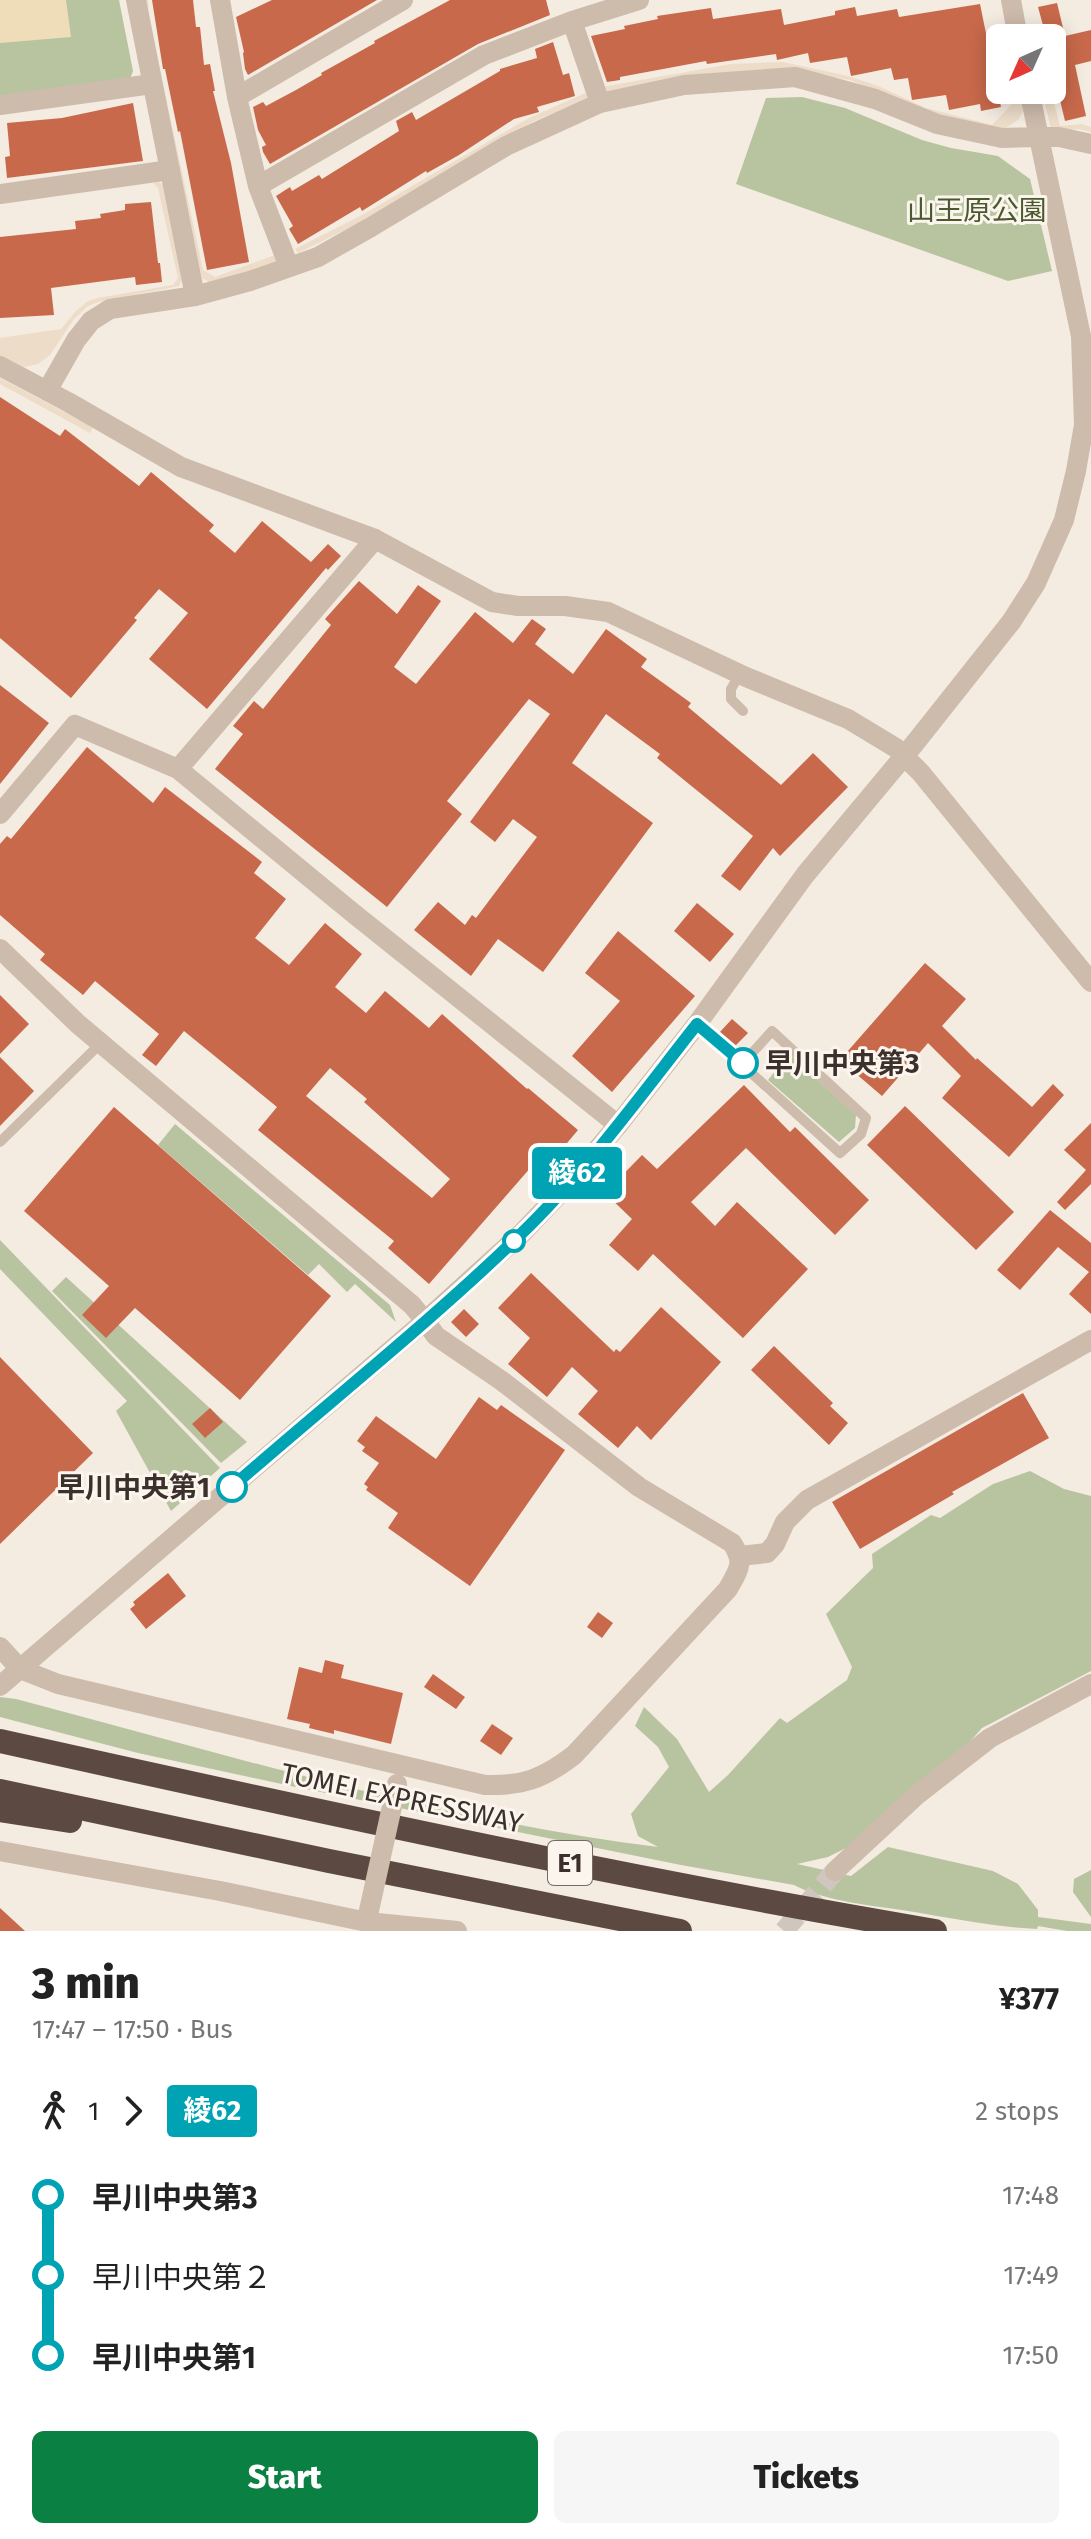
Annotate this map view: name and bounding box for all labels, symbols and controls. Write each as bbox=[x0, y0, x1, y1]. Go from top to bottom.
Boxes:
north arrow bbox=[986, 24, 1066, 104]
map controls bbox=[986, 24, 1066, 104]
park label: 山王原公園 bbox=[907, 194, 1047, 227]
place label: 早川中央第3 bbox=[765, 1047, 920, 1080]
marker: 早川中央第3 bbox=[728, 1048, 758, 1078]
line badge: 綾62 bbox=[531, 1147, 623, 1199]
text: 綾62 bbox=[548, 1156, 606, 1189]
unlabelled marker bbox=[503, 1230, 525, 1252]
place label: 早川中央第1 bbox=[57, 1471, 210, 1504]
marker: 早川中央第1 bbox=[217, 1472, 247, 1502]
street label: TOMEI EXPRESSWAY bbox=[278, 1756, 526, 1840]
road number: E1 bbox=[548, 1841, 592, 1885]
text: 3 min bbox=[32, 1957, 140, 2010]
text: ¥377 bbox=[999, 1981, 1059, 2017]
text: 17:47 – 17:50 · Bus bbox=[32, 2014, 233, 2045]
icon: walk bbox=[32, 2089, 76, 2133]
icon: forward bbox=[111, 2089, 155, 2133]
text: 綾62 bbox=[183, 2094, 241, 2127]
text: 1 bbox=[88, 2096, 99, 2127]
text: 2 stops bbox=[975, 2096, 1059, 2127]
text: 早川中央第3 bbox=[92, 2180, 258, 2216]
text: 17:48 bbox=[1002, 2180, 1059, 2211]
text: 早川中央第２ bbox=[92, 2260, 272, 2296]
text: 17:49 bbox=[1003, 2260, 1059, 2291]
text: 早川中央第1 bbox=[92, 2340, 256, 2376]
text: 17:50 bbox=[1002, 2340, 1059, 2371]
button: Start bbox=[32, 2431, 538, 2523]
button: Tickets bbox=[554, 2431, 1059, 2523]

